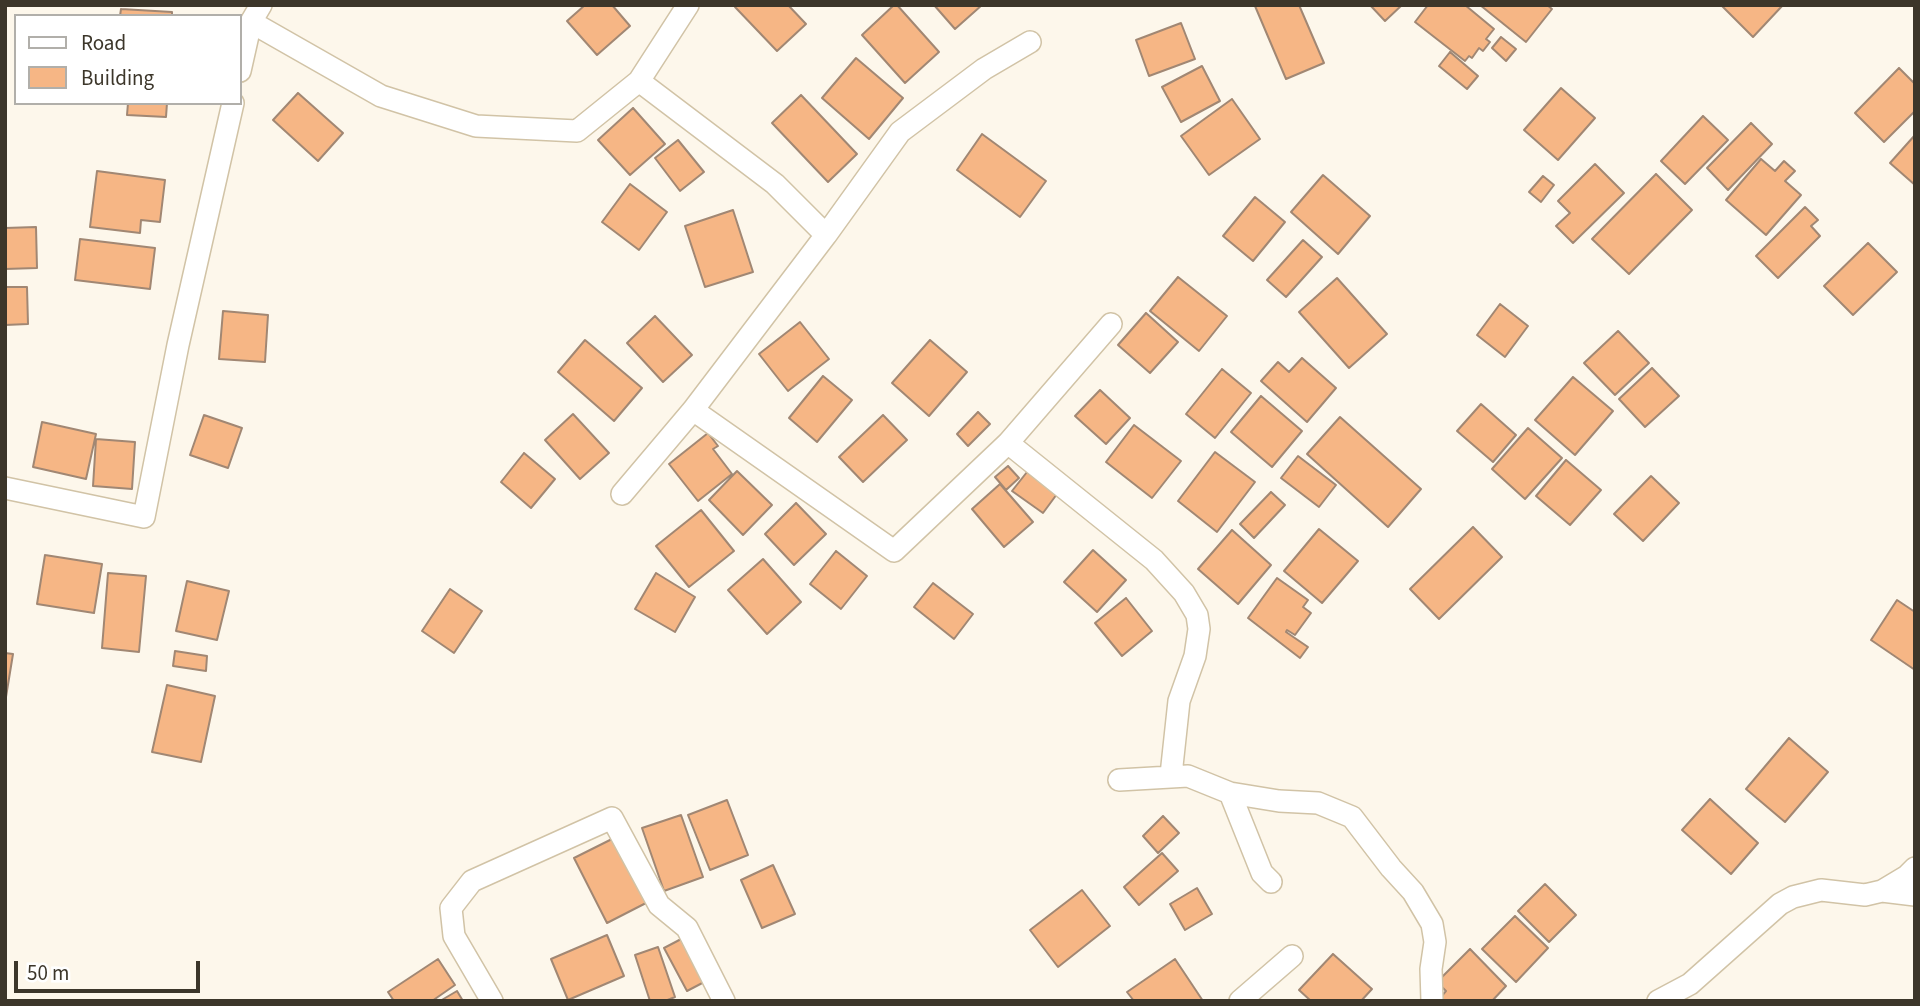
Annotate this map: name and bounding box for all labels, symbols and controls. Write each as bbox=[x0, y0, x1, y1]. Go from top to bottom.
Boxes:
legend bbox=[14, 14, 242, 105]
text: Road bbox=[81, 28, 126, 58]
text: Building bbox=[81, 63, 154, 93]
scale bar bbox=[18, 946, 203, 990]
text: 50 m bbox=[27, 958, 69, 988]

